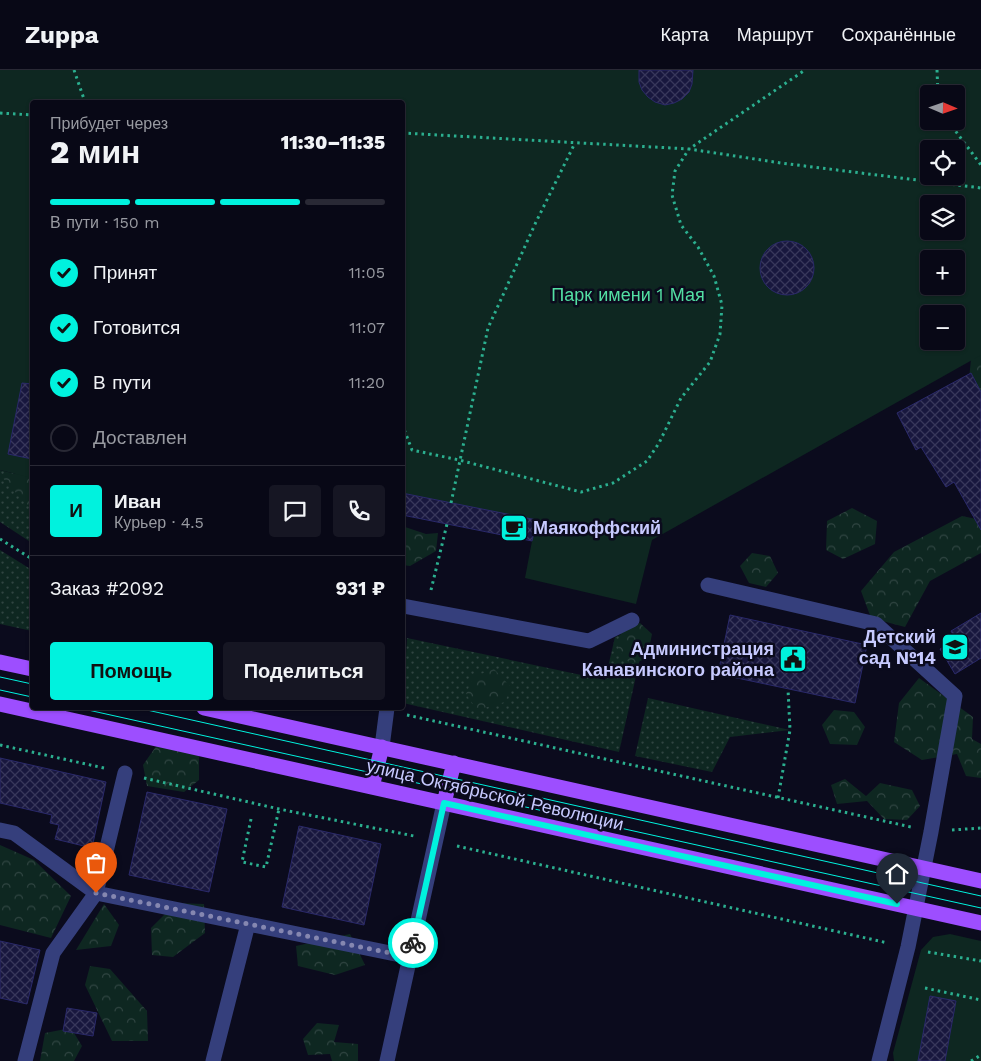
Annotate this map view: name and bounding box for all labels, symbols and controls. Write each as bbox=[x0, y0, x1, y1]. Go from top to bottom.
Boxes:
text: Zuppa bbox=[25, 21, 99, 49]
text: Карта bbox=[661, 24, 709, 45]
text: Маршрут bbox=[737, 24, 813, 45]
text: Сохранённые bbox=[841, 24, 956, 45]
north arrow bbox=[920, 85, 965, 130]
map controls bbox=[920, 85, 965, 350]
text: Прибудет через bbox=[50, 114, 168, 133]
text: 11:30–11:35 bbox=[281, 131, 385, 154]
text: 2 мин bbox=[50, 133, 140, 171]
button: locate bbox=[920, 140, 965, 185]
button: layers bbox=[920, 195, 965, 240]
text: В пути · 150 m bbox=[50, 213, 159, 232]
button: + bbox=[920, 250, 965, 295]
icon: check bbox=[50, 259, 78, 287]
text: Принят bbox=[93, 261, 157, 284]
text: 11:05 bbox=[349, 263, 385, 282]
park label: Парк имени 1 Мая bbox=[551, 284, 705, 305]
button: − bbox=[920, 305, 965, 350]
icon: check bbox=[50, 314, 78, 342]
text: Готовится bbox=[93, 316, 180, 339]
text: 11:07 bbox=[349, 318, 385, 337]
icon: check bbox=[50, 369, 78, 397]
text: В пути bbox=[93, 371, 151, 394]
text: 11:20 bbox=[349, 373, 385, 392]
text: Доставлен bbox=[93, 426, 187, 449]
button: chat bbox=[269, 485, 321, 537]
button: phone bbox=[333, 485, 385, 537]
text: Иван bbox=[114, 490, 161, 513]
text: И bbox=[69, 499, 83, 522]
text: Курьер · 4.5 bbox=[114, 513, 204, 532]
cafe icon: Маякоффский bbox=[499, 513, 529, 543]
place label: Маякоффский bbox=[533, 517, 661, 538]
text: Заказ #2092 bbox=[50, 577, 164, 600]
text: 931 ₽ bbox=[335, 577, 385, 600]
place label: Детский сад №14 bbox=[859, 626, 936, 668]
school or university icon: Детский сад №14 bbox=[940, 632, 970, 662]
place label: Администрация Канавинского района bbox=[582, 638, 775, 680]
button: Помощь bbox=[50, 642, 213, 700]
button: Поделиться bbox=[223, 642, 385, 700]
public building icon: Администрация Канавинского района bbox=[778, 644, 808, 674]
street label: улица Октябрьской Революции bbox=[364, 755, 626, 834]
pin bbox=[75, 842, 117, 893]
icon: bag bbox=[82, 849, 110, 877]
pin bbox=[876, 853, 918, 904]
icon: home bbox=[883, 860, 911, 888]
courier bbox=[388, 918, 438, 968]
icon: bike bbox=[399, 929, 427, 957]

